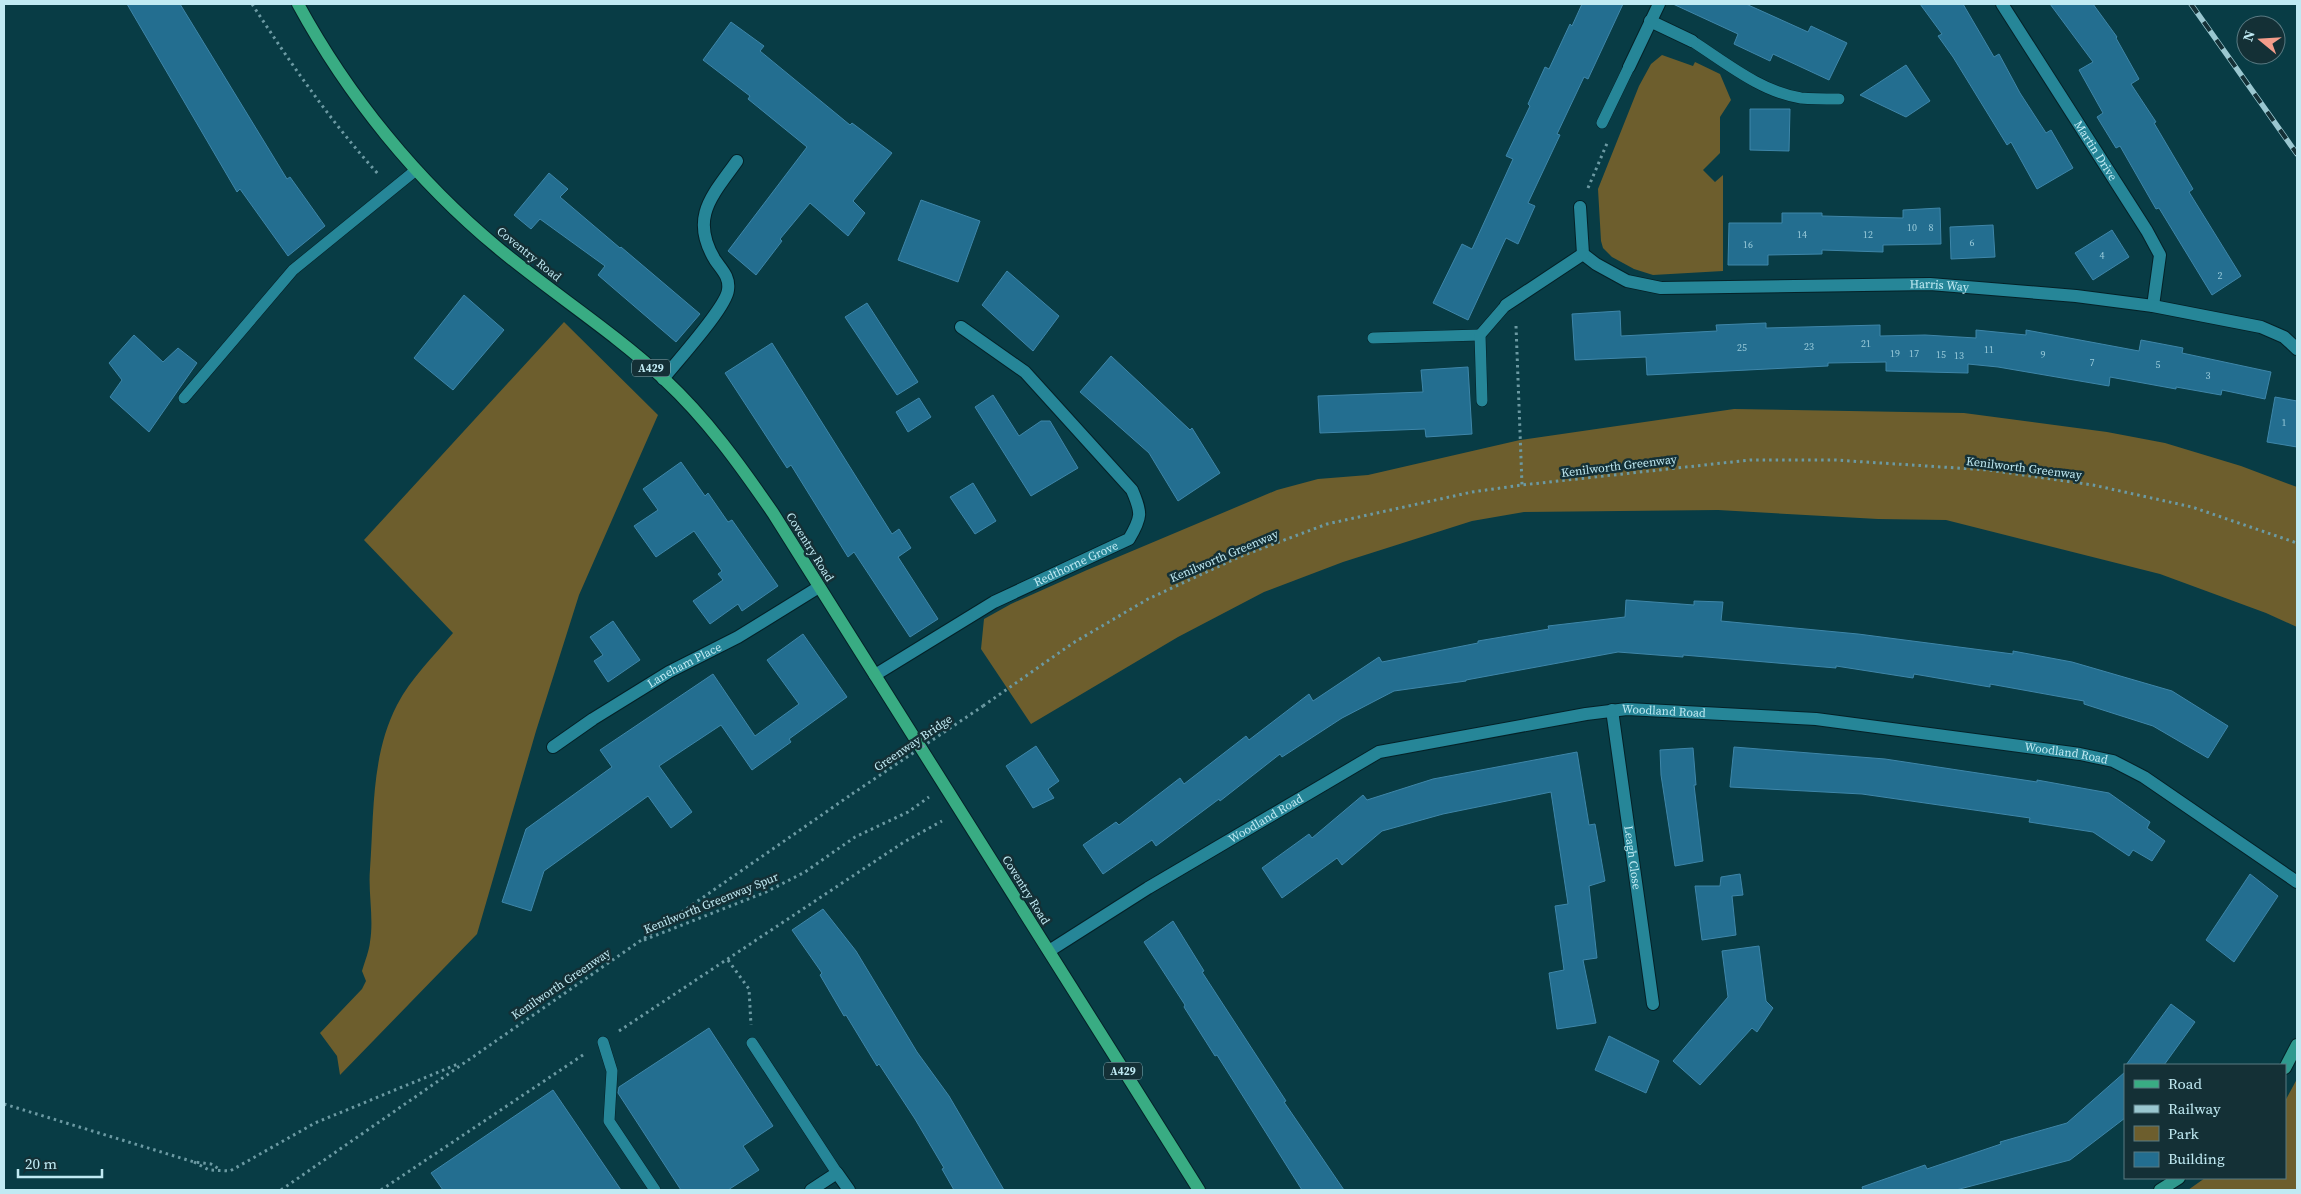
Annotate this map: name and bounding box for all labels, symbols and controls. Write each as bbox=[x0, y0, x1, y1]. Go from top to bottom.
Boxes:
north arrow bbox=[2236, 15, 2286, 65]
text: N bbox=[2238, 28, 2260, 44]
street label: Martin Drive bbox=[2070, 117, 2121, 184]
house number: 10 bbox=[1907, 221, 1917, 234]
house number: 8 bbox=[1929, 221, 1934, 234]
street label: Coventry Road bbox=[493, 223, 565, 285]
house number: 14 bbox=[1797, 228, 1807, 241]
house number: 12 bbox=[1863, 228, 1873, 241]
house number: 6 bbox=[1970, 236, 1975, 249]
house number: 16 bbox=[1743, 238, 1753, 251]
house number: 4 bbox=[2100, 249, 2105, 262]
house number: 2 bbox=[2218, 269, 2223, 282]
street label: Harris Way bbox=[1910, 276, 1971, 295]
house number: 21 bbox=[1861, 337, 1871, 350]
house number: 23 bbox=[1804, 340, 1814, 353]
house number: 25 bbox=[1737, 341, 1747, 354]
house number: 11 bbox=[1984, 343, 1994, 356]
house number: 19 bbox=[1890, 347, 1900, 360]
house number: 17 bbox=[1909, 347, 1919, 360]
house number: 15 bbox=[1936, 348, 1946, 361]
house number: 9 bbox=[2041, 348, 2046, 361]
house number: 13 bbox=[1954, 349, 1964, 362]
house number: 7 bbox=[2090, 356, 2095, 369]
house number: 5 bbox=[2156, 358, 2161, 371]
road number: A429 bbox=[632, 359, 670, 376]
house number: 3 bbox=[2206, 369, 2211, 382]
house number: 1 bbox=[2282, 416, 2287, 429]
street label: Kenilworth Greenway bbox=[1560, 451, 1679, 481]
street label: Kenilworth Greenway bbox=[1965, 453, 2084, 483]
street label: Coventry Road bbox=[782, 509, 838, 585]
street label: Kenilworth Greenway bbox=[1167, 526, 1281, 586]
street label: Redthorne Grove bbox=[1031, 537, 1121, 590]
street label: Laneham Place bbox=[644, 639, 724, 692]
street label: Woodland Road bbox=[1621, 701, 1707, 721]
street label: Greenway Bridge bbox=[871, 711, 955, 775]
street label: Woodland Road bbox=[2024, 739, 2110, 768]
street label: Woodland Road bbox=[1225, 790, 1306, 847]
street label: Leagh Close bbox=[1620, 825, 1645, 891]
street label: Coventry Road bbox=[998, 852, 1054, 928]
street label: Kenilworth Greenway Spur bbox=[641, 869, 781, 937]
street label: Kenilworth Greenway bbox=[508, 944, 614, 1023]
road number: A429 bbox=[1104, 1062, 1142, 1080]
legend bbox=[2124, 1064, 2286, 1179]
text: Road bbox=[2168, 1073, 2202, 1094]
text: Railway bbox=[2168, 1098, 2221, 1119]
text: Park bbox=[2168, 1123, 2200, 1144]
scale bar bbox=[18, 1146, 101, 1178]
text: Building bbox=[2168, 1148, 2225, 1169]
text: 20 m bbox=[25, 1153, 57, 1174]

